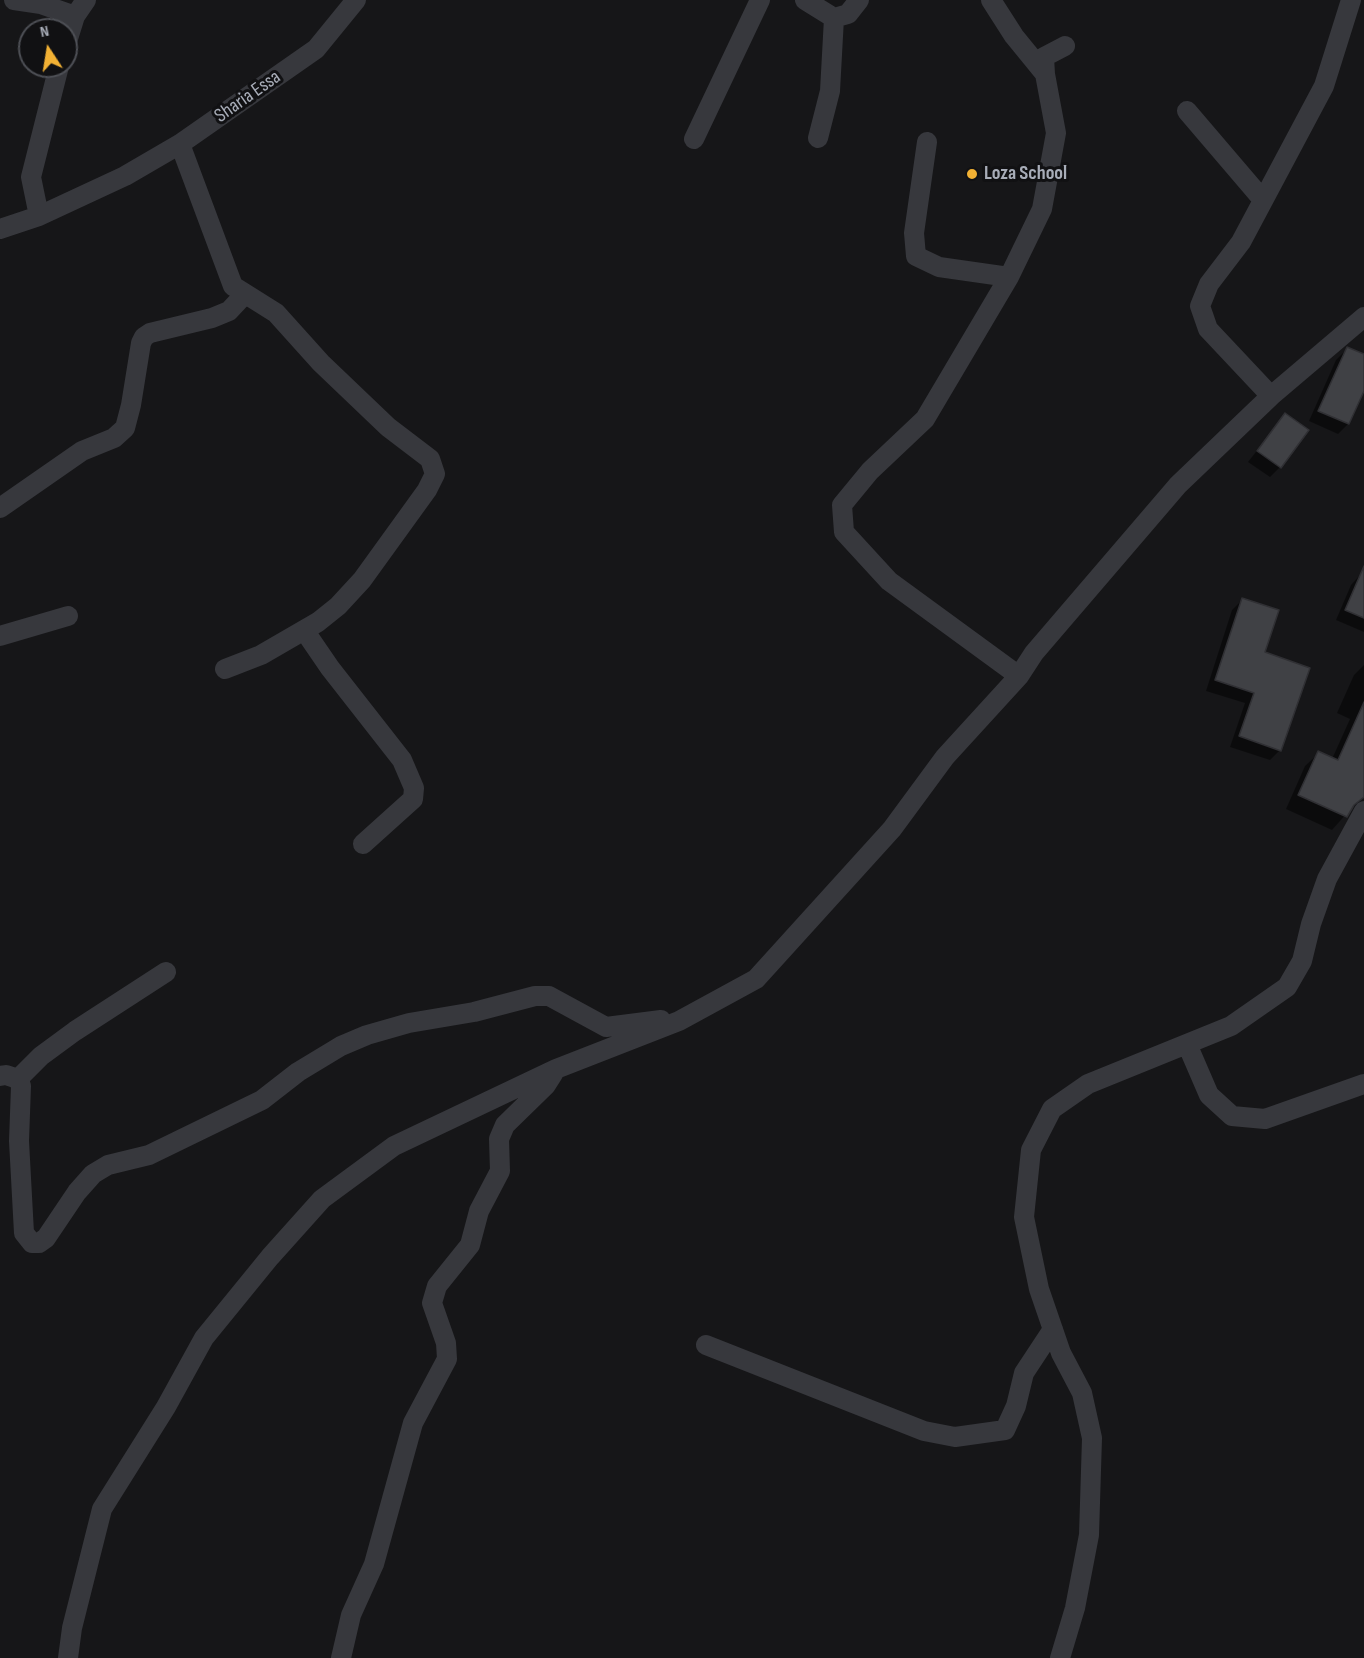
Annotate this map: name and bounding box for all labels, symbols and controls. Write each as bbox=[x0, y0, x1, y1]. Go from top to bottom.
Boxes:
north arrow bbox=[18, 18, 78, 78]
text: N bbox=[38, 22, 51, 42]
street label: Sharia Essa bbox=[210, 66, 286, 128]
place label: Loza School bbox=[984, 162, 1067, 186]
marker: Loza School bbox=[965, 167, 979, 181]

